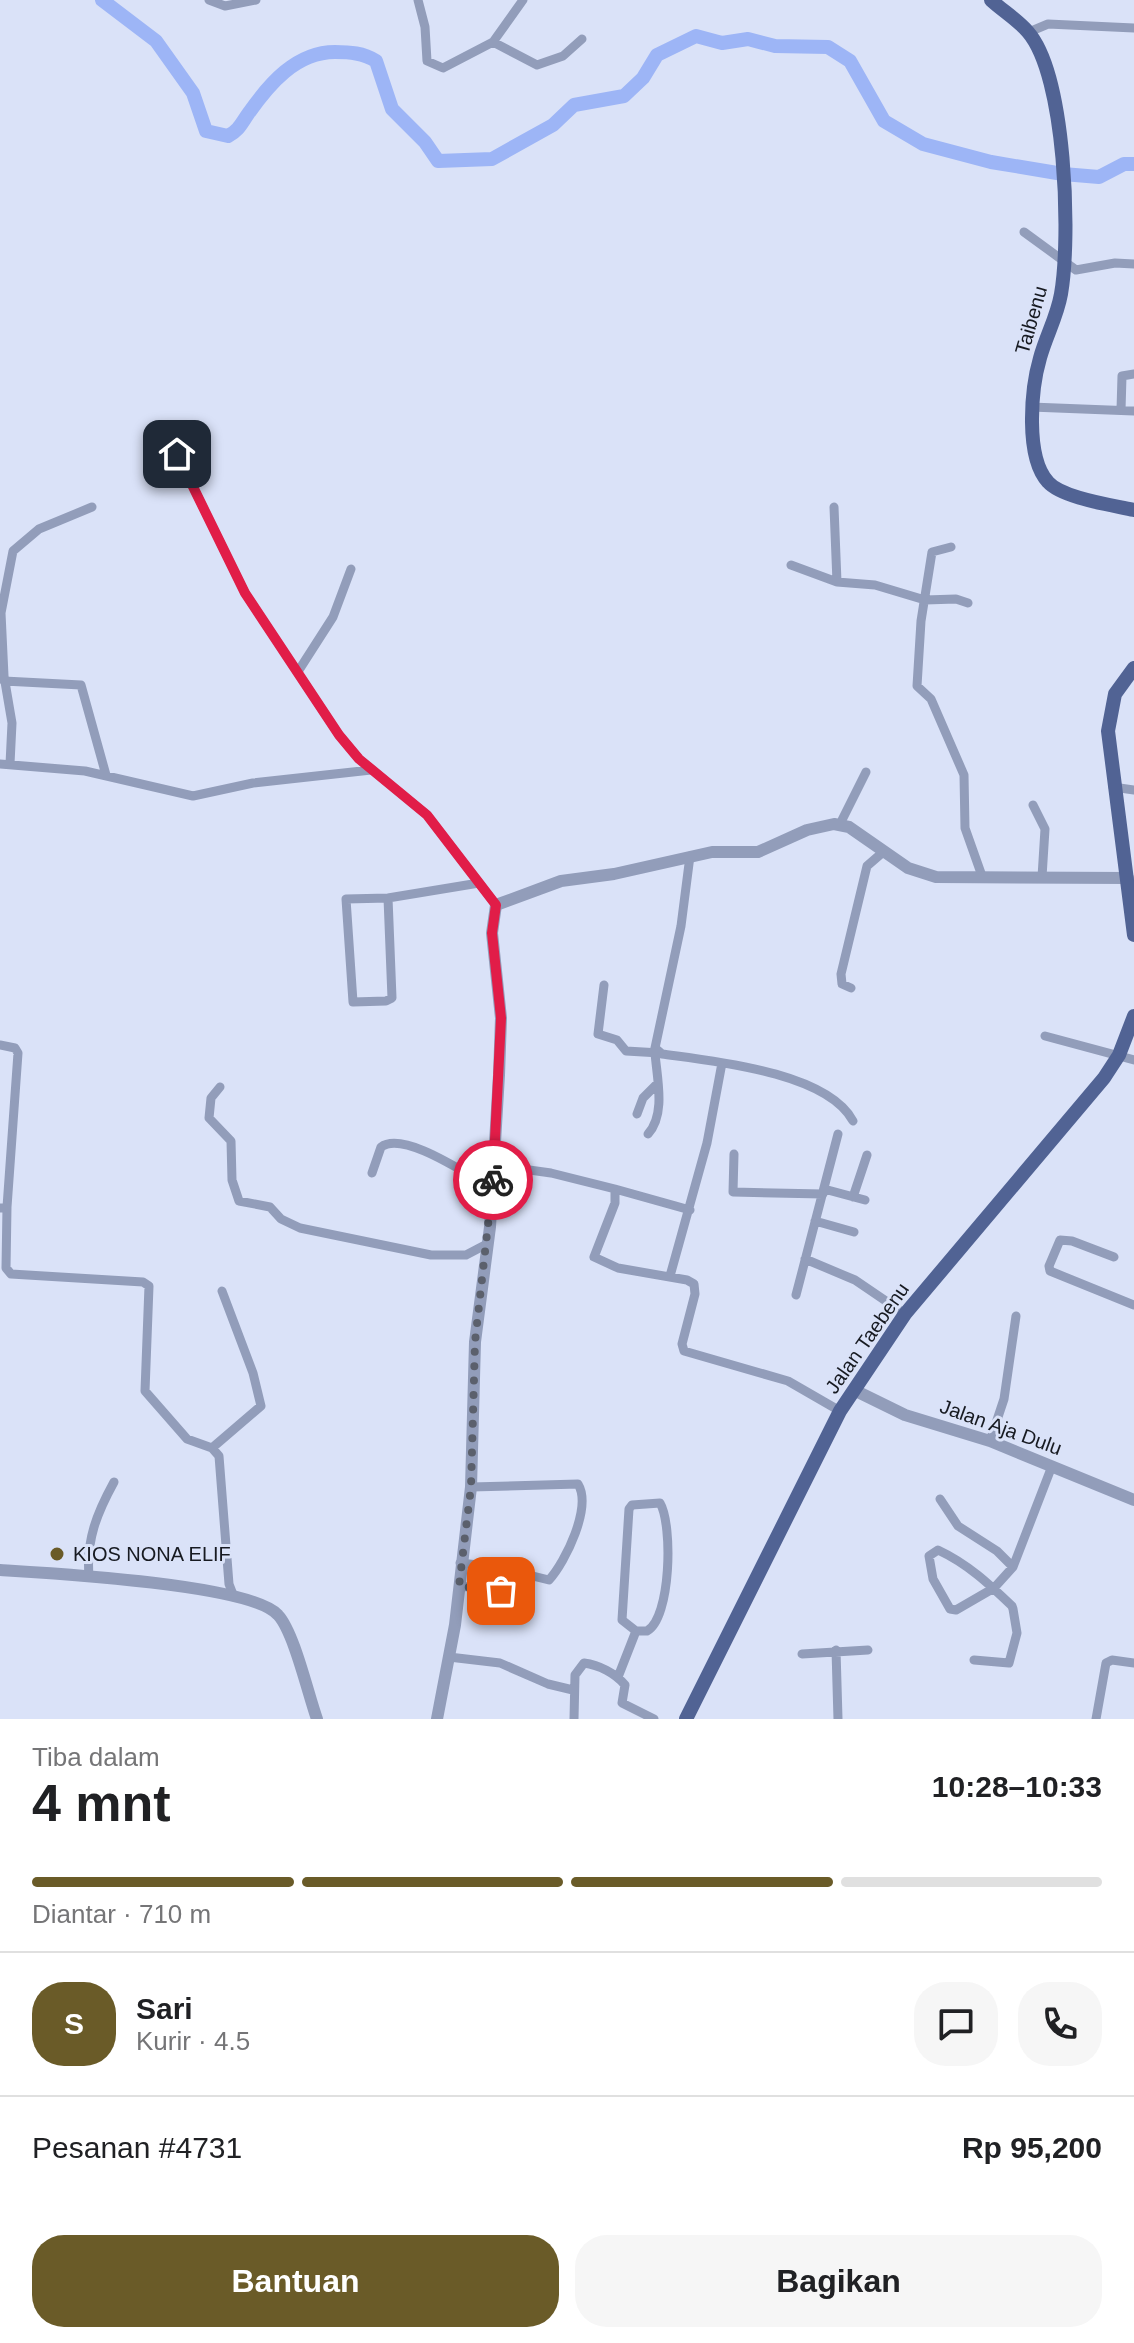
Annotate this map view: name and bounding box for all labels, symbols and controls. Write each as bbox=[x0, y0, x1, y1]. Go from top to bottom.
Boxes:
street label: Taibenu bbox=[1011, 283, 1051, 357]
pin bbox=[143, 420, 211, 488]
icon: home bbox=[155, 432, 199, 476]
courier bbox=[453, 1140, 533, 1220]
icon: bike bbox=[471, 1158, 515, 1202]
street label: Jalan Taebenu bbox=[821, 1279, 913, 1397]
street label: Jalan Aja Dulu bbox=[937, 1395, 1065, 1459]
place label: KIOS NONA ELIF bbox=[73, 1543, 231, 1565]
marker: KIOS NONA ELIF bbox=[48, 1545, 66, 1563]
pin bbox=[467, 1557, 535, 1625]
icon: bag bbox=[479, 1569, 523, 1613]
text: Tiba dalam bbox=[32, 1742, 160, 1772]
text: 10:28–10:33 bbox=[932, 1770, 1102, 1803]
text: 4 mnt bbox=[32, 1774, 171, 1832]
text: Diantar · 710 m bbox=[32, 1899, 211, 1929]
button: chat bbox=[914, 1982, 998, 2066]
button: phone bbox=[1018, 1982, 1102, 2066]
text: Sari bbox=[136, 1992, 193, 2025]
text: S bbox=[64, 2007, 84, 2040]
text: Kurir · 4.5 bbox=[136, 2026, 250, 2056]
text: Pesanan #4731 bbox=[32, 2131, 242, 2164]
text: Rp 95,200 bbox=[962, 2131, 1102, 2164]
button: Bantuan bbox=[32, 2235, 559, 2327]
button: Bagikan bbox=[575, 2235, 1102, 2327]

